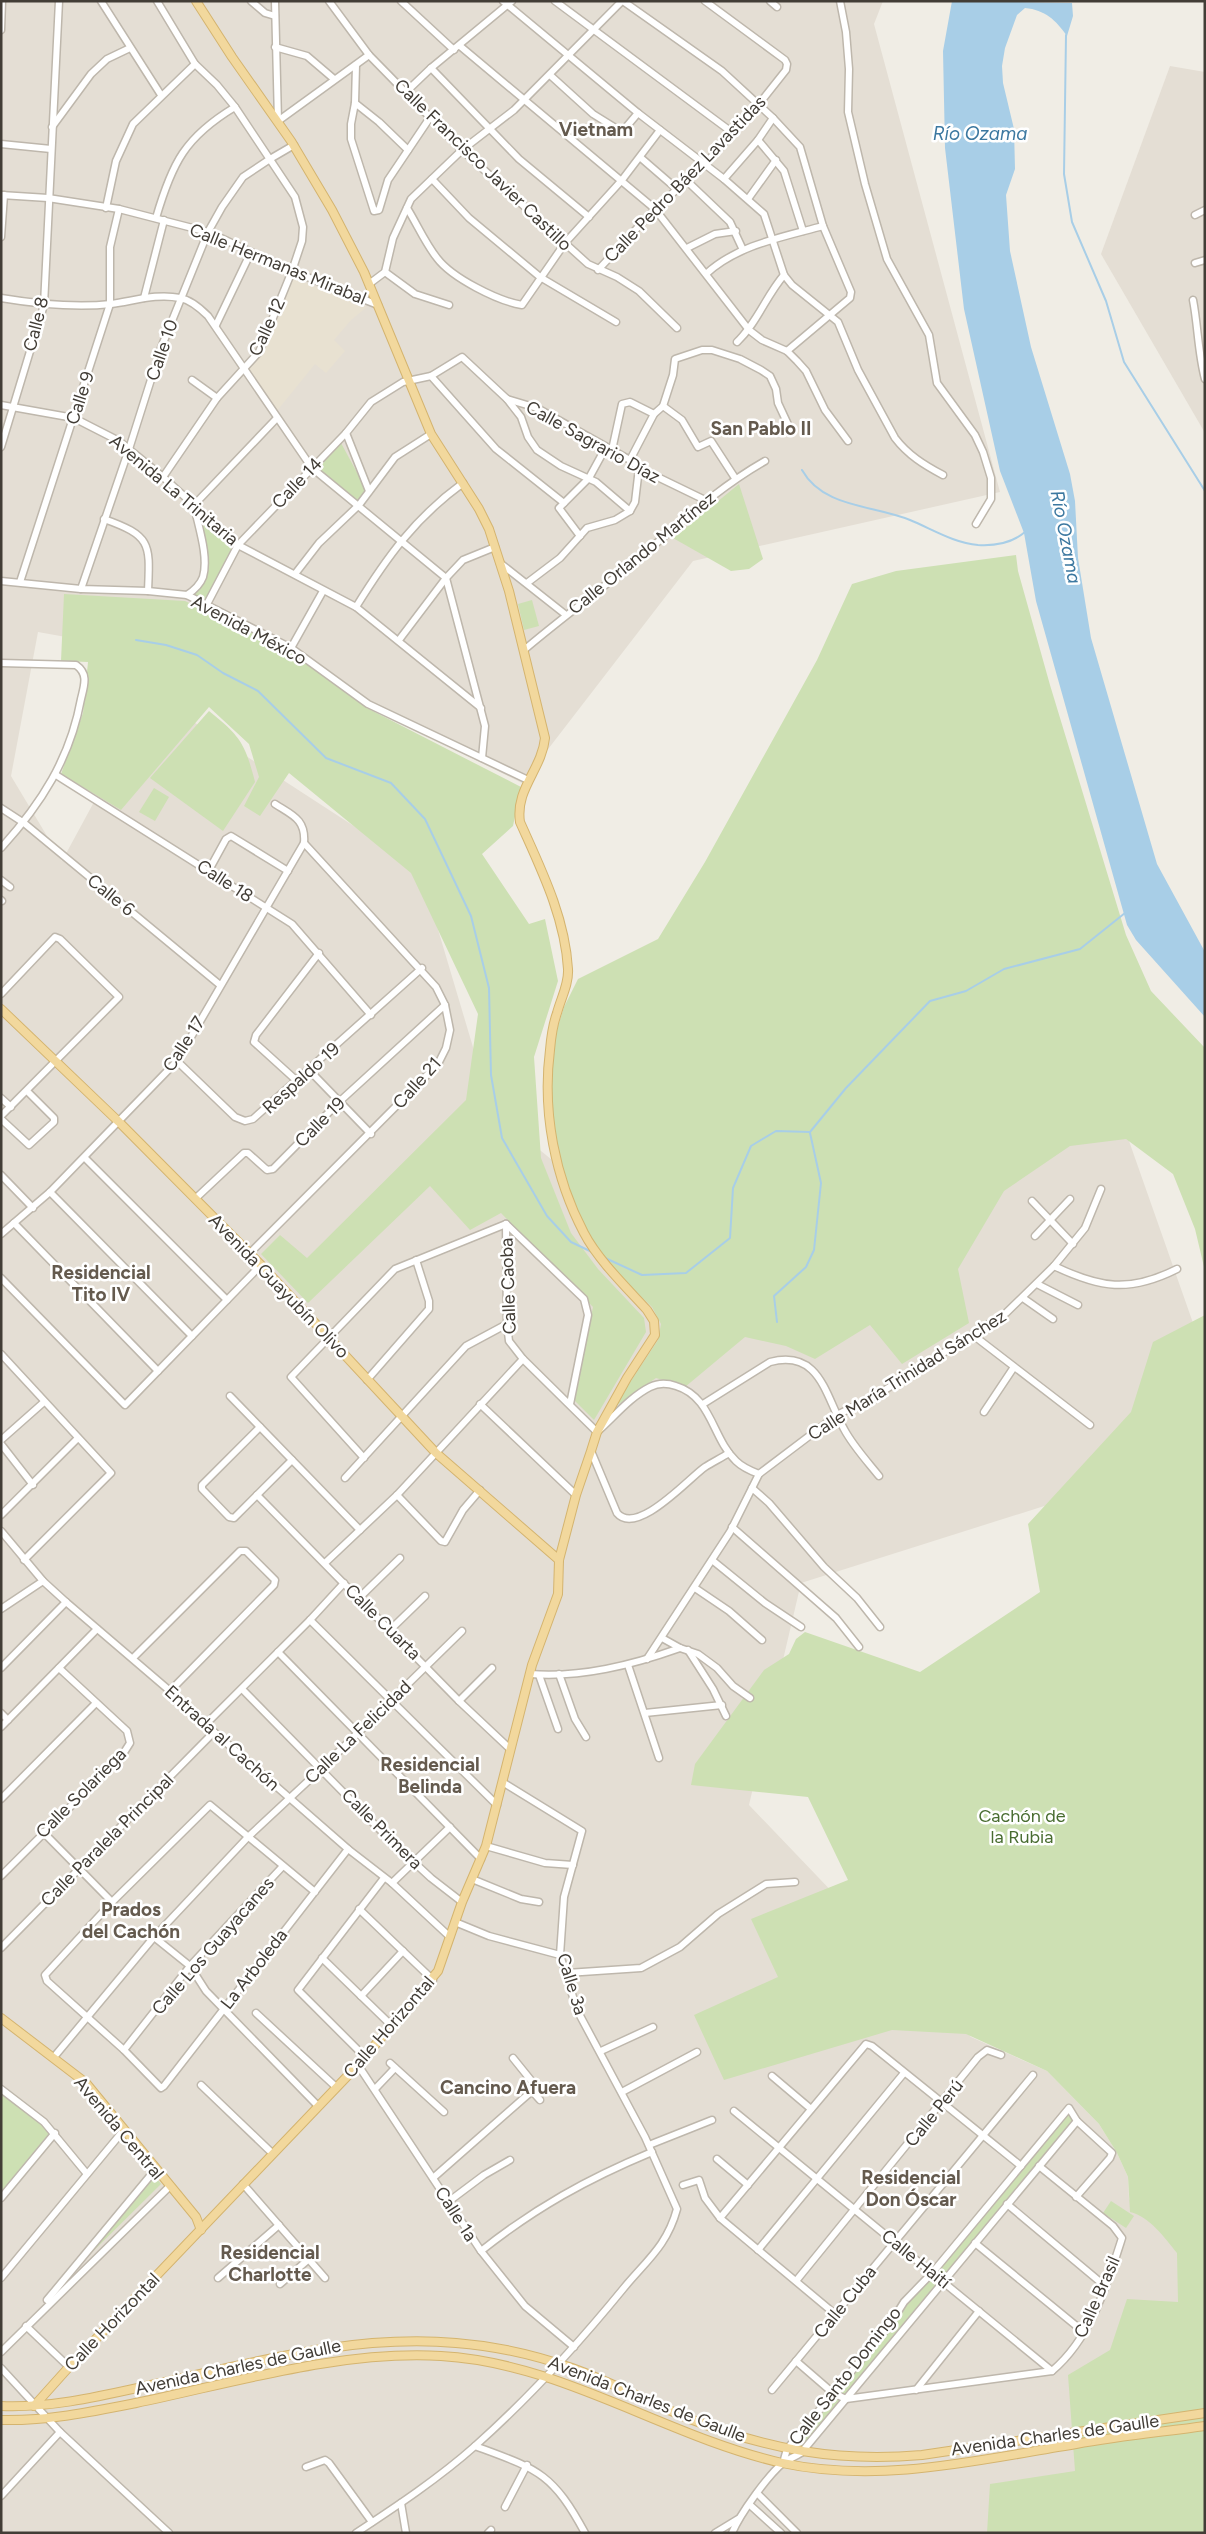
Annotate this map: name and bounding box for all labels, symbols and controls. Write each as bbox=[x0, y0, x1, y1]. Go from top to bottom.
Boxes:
street label: Calle Francisco Javier Castillo bbox=[390, 74, 576, 256]
street label: Calle Pedro Báez Lavastidas bbox=[599, 91, 771, 267]
district label: Vietnam bbox=[559, 118, 633, 141]
water label: Río Ozama bbox=[933, 122, 1027, 145]
street label: Calle Hermanas Mirabal bbox=[186, 218, 370, 310]
street label: Calle 8 bbox=[19, 294, 53, 354]
street label: Calle 12 bbox=[244, 294, 290, 360]
street label: Calle 10 bbox=[141, 316, 183, 384]
street label: Calle 9 bbox=[61, 369, 99, 427]
street label: Calle Sagrario Díaz bbox=[522, 396, 664, 488]
district label: San Pablo II bbox=[711, 417, 811, 440]
street label: Avenida La Trinitaria bbox=[105, 430, 243, 550]
street label: Calle 14 bbox=[267, 453, 327, 513]
street label: Calle Orlando Martínez bbox=[564, 487, 720, 619]
water label: Río Ozama bbox=[1046, 488, 1086, 586]
street label: Avenida México bbox=[188, 590, 310, 670]
street label: Calle 18 bbox=[193, 855, 257, 907]
street label: Calle 6 bbox=[83, 869, 139, 921]
street label: Calle 17 bbox=[158, 1012, 210, 1076]
street label: Respaldo 19 bbox=[258, 1038, 344, 1118]
street label: Calle 21 bbox=[388, 1053, 446, 1113]
street label: Calle 19 bbox=[290, 1092, 350, 1152]
street label: Avenida Guayubín Olivo bbox=[204, 1209, 354, 1363]
street label: Calle Caoba bbox=[495, 1237, 521, 1335]
district label: Residencial Tito IV bbox=[51, 1261, 151, 1306]
street label: Calle María Trinidad Sánchez bbox=[804, 1305, 1010, 1445]
street label: Calle Cuarta bbox=[340, 1579, 426, 1665]
street label: Calle La Felicidad bbox=[300, 1676, 416, 1788]
street label: Entrada al Cachón bbox=[160, 1681, 284, 1795]
street label: Calle Solariega bbox=[31, 1743, 131, 1843]
district label: Residencial Belinda bbox=[380, 1753, 480, 1798]
street label: Calle Paralela Principal bbox=[36, 1769, 178, 1911]
street label: Calle Primera bbox=[337, 1784, 427, 1874]
park label: Cachón de la Rubia bbox=[978, 1805, 1066, 1848]
street label: Calle Los Guayacanes bbox=[147, 1873, 279, 2019]
district label: Prados del Cachón bbox=[82, 1898, 180, 1943]
street label: La Arboleda bbox=[216, 1924, 292, 2014]
street label: Calle 3a bbox=[552, 1951, 592, 2017]
street label: Calle Horizontal bbox=[339, 1972, 439, 2082]
street label: Avenida Central bbox=[69, 2072, 169, 2184]
street label: Calle Perú bbox=[900, 2075, 968, 2151]
district label: Cancino Afuera bbox=[440, 2076, 576, 2099]
district label: Residencial Don Óscar bbox=[861, 2166, 961, 2211]
street label: Calle 1a bbox=[430, 2182, 482, 2246]
street label: Calle Haití bbox=[877, 2225, 956, 2294]
district label: Residencial Charlotte bbox=[220, 2241, 320, 2286]
street label: Calle Brasil bbox=[1069, 2253, 1125, 2341]
street label: Calle Cuba bbox=[809, 2261, 881, 2343]
street label: Calle Horizontal bbox=[60, 2268, 164, 2376]
street label: Calle Santo Domingo bbox=[784, 2302, 906, 2450]
street label: Avenida Charles de Gaulle bbox=[133, 2334, 343, 2400]
street label: Avenida Charles de Gaulle bbox=[545, 2351, 749, 2447]
street label: Avenida Charles de Gaulle bbox=[950, 2409, 1161, 2460]

